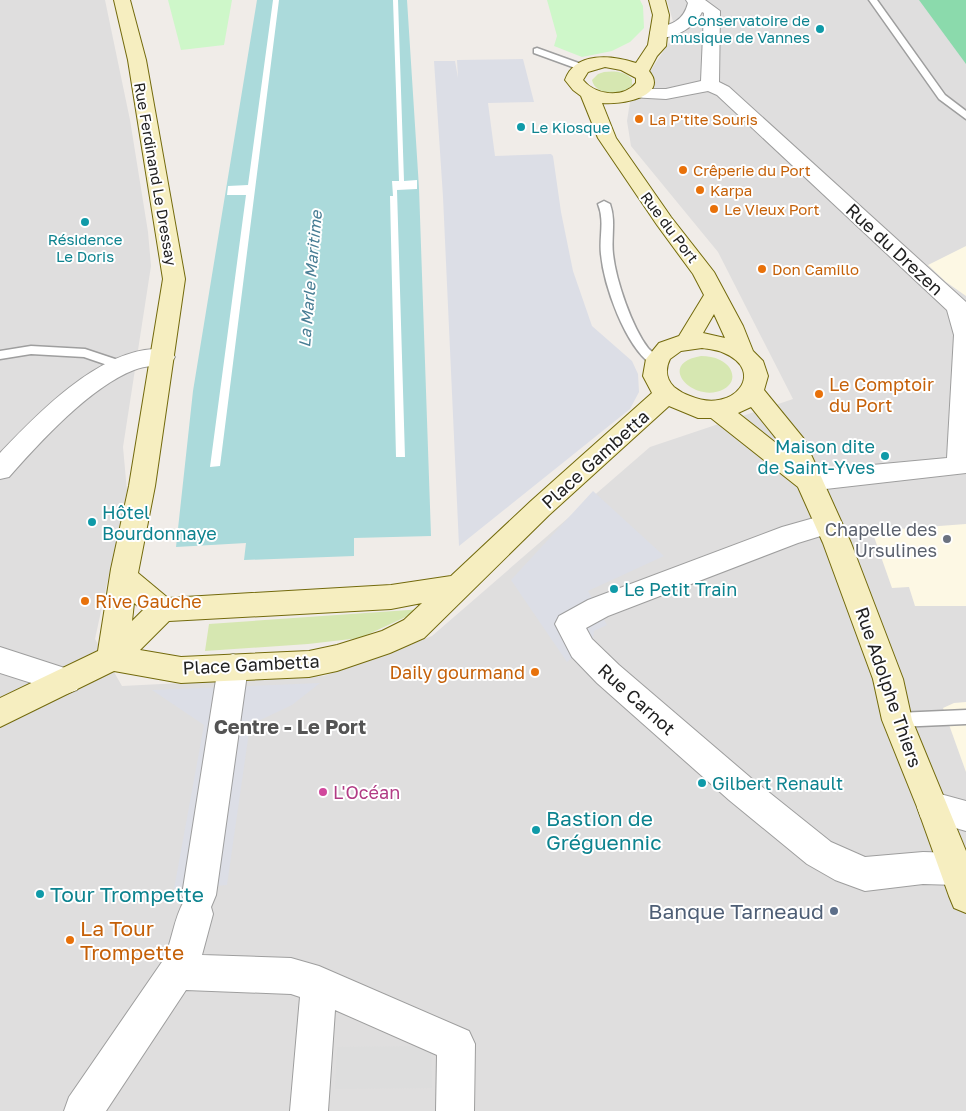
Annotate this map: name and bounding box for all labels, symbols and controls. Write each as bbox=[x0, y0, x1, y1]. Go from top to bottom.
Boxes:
place label: Conservatoire de musique de Vannes bbox=[671, 11, 810, 46]
marker: Conservatoire de musique de Vannes bbox=[814, 23, 826, 35]
street label: Rue Ferdinand Le Dressay bbox=[131, 81, 181, 268]
place label: La P'tite Souris bbox=[649, 110, 758, 128]
marker: La P'tite Souris bbox=[633, 113, 645, 125]
place label: Le Kiosque bbox=[531, 118, 610, 136]
marker: Le Kiosque bbox=[515, 121, 527, 133]
place label: Crêperie du Port bbox=[693, 161, 811, 179]
marker: Crêperie du Port bbox=[677, 164, 689, 176]
place label: Karpa bbox=[710, 181, 752, 199]
marker: Karpa bbox=[694, 184, 706, 196]
street label: Rue du Port bbox=[637, 188, 703, 266]
street label: Rue du Drezen bbox=[842, 198, 948, 300]
place label: Le Vieux Port bbox=[724, 200, 820, 218]
marker: Le Vieux Port bbox=[708, 203, 720, 215]
water label: La Marle Maritime bbox=[294, 208, 326, 348]
marker: Résidence Le Doris bbox=[79, 216, 91, 228]
place label: Résidence Le Doris bbox=[48, 230, 123, 265]
place label: Don Camillo bbox=[772, 260, 859, 278]
marker: Don Camillo bbox=[756, 263, 768, 275]
place label: Le Comptoir du Port bbox=[829, 373, 934, 416]
marker: Le Comptoir du Port bbox=[813, 388, 825, 400]
street label: Place Gambetta bbox=[537, 405, 653, 513]
place label: Maison dite de Saint-Yves bbox=[758, 435, 875, 478]
marker: Maison dite de Saint-Yves bbox=[879, 450, 891, 462]
place label: Hôtel Bourdonnaye bbox=[102, 501, 217, 544]
marker: Hôtel Bourdonnaye bbox=[86, 516, 98, 528]
place label: Chapelle des Ursulines bbox=[825, 518, 937, 561]
marker: Chapelle des Ursulines bbox=[941, 533, 953, 545]
place label: Le Petit Train bbox=[624, 578, 737, 600]
marker: Le Petit Train bbox=[608, 583, 620, 595]
place label: Rive Gauche bbox=[95, 590, 202, 612]
marker: Rive Gauche bbox=[79, 595, 91, 607]
street label: Rue Adolphe Thiers bbox=[851, 604, 927, 770]
street label: Place Gambetta bbox=[182, 649, 320, 679]
street label: Rue Carnot bbox=[594, 659, 680, 739]
place label: Daily gourmand bbox=[389, 661, 525, 683]
marker: Daily gourmand bbox=[529, 666, 541, 678]
district label: Centre - Le Port bbox=[214, 714, 366, 738]
place label: Gilbert Renault bbox=[712, 772, 843, 794]
marker: Gilbert Renault bbox=[696, 777, 708, 789]
place label: L'Océan bbox=[333, 781, 400, 803]
marker: L'Océan bbox=[317, 786, 329, 798]
place label: Bastion de Gréguennic bbox=[546, 805, 662, 855]
marker: Bastion de Gréguennic bbox=[530, 824, 542, 836]
place label: Tour Trompette bbox=[50, 881, 204, 907]
marker: Tour Trompette bbox=[34, 888, 46, 900]
place label: Banque Tarneaud bbox=[648, 898, 824, 924]
marker: Banque Tarneaud bbox=[828, 905, 840, 917]
place label: La Tour Trompette bbox=[80, 915, 184, 965]
marker: La Tour Trompette bbox=[64, 934, 76, 946]

